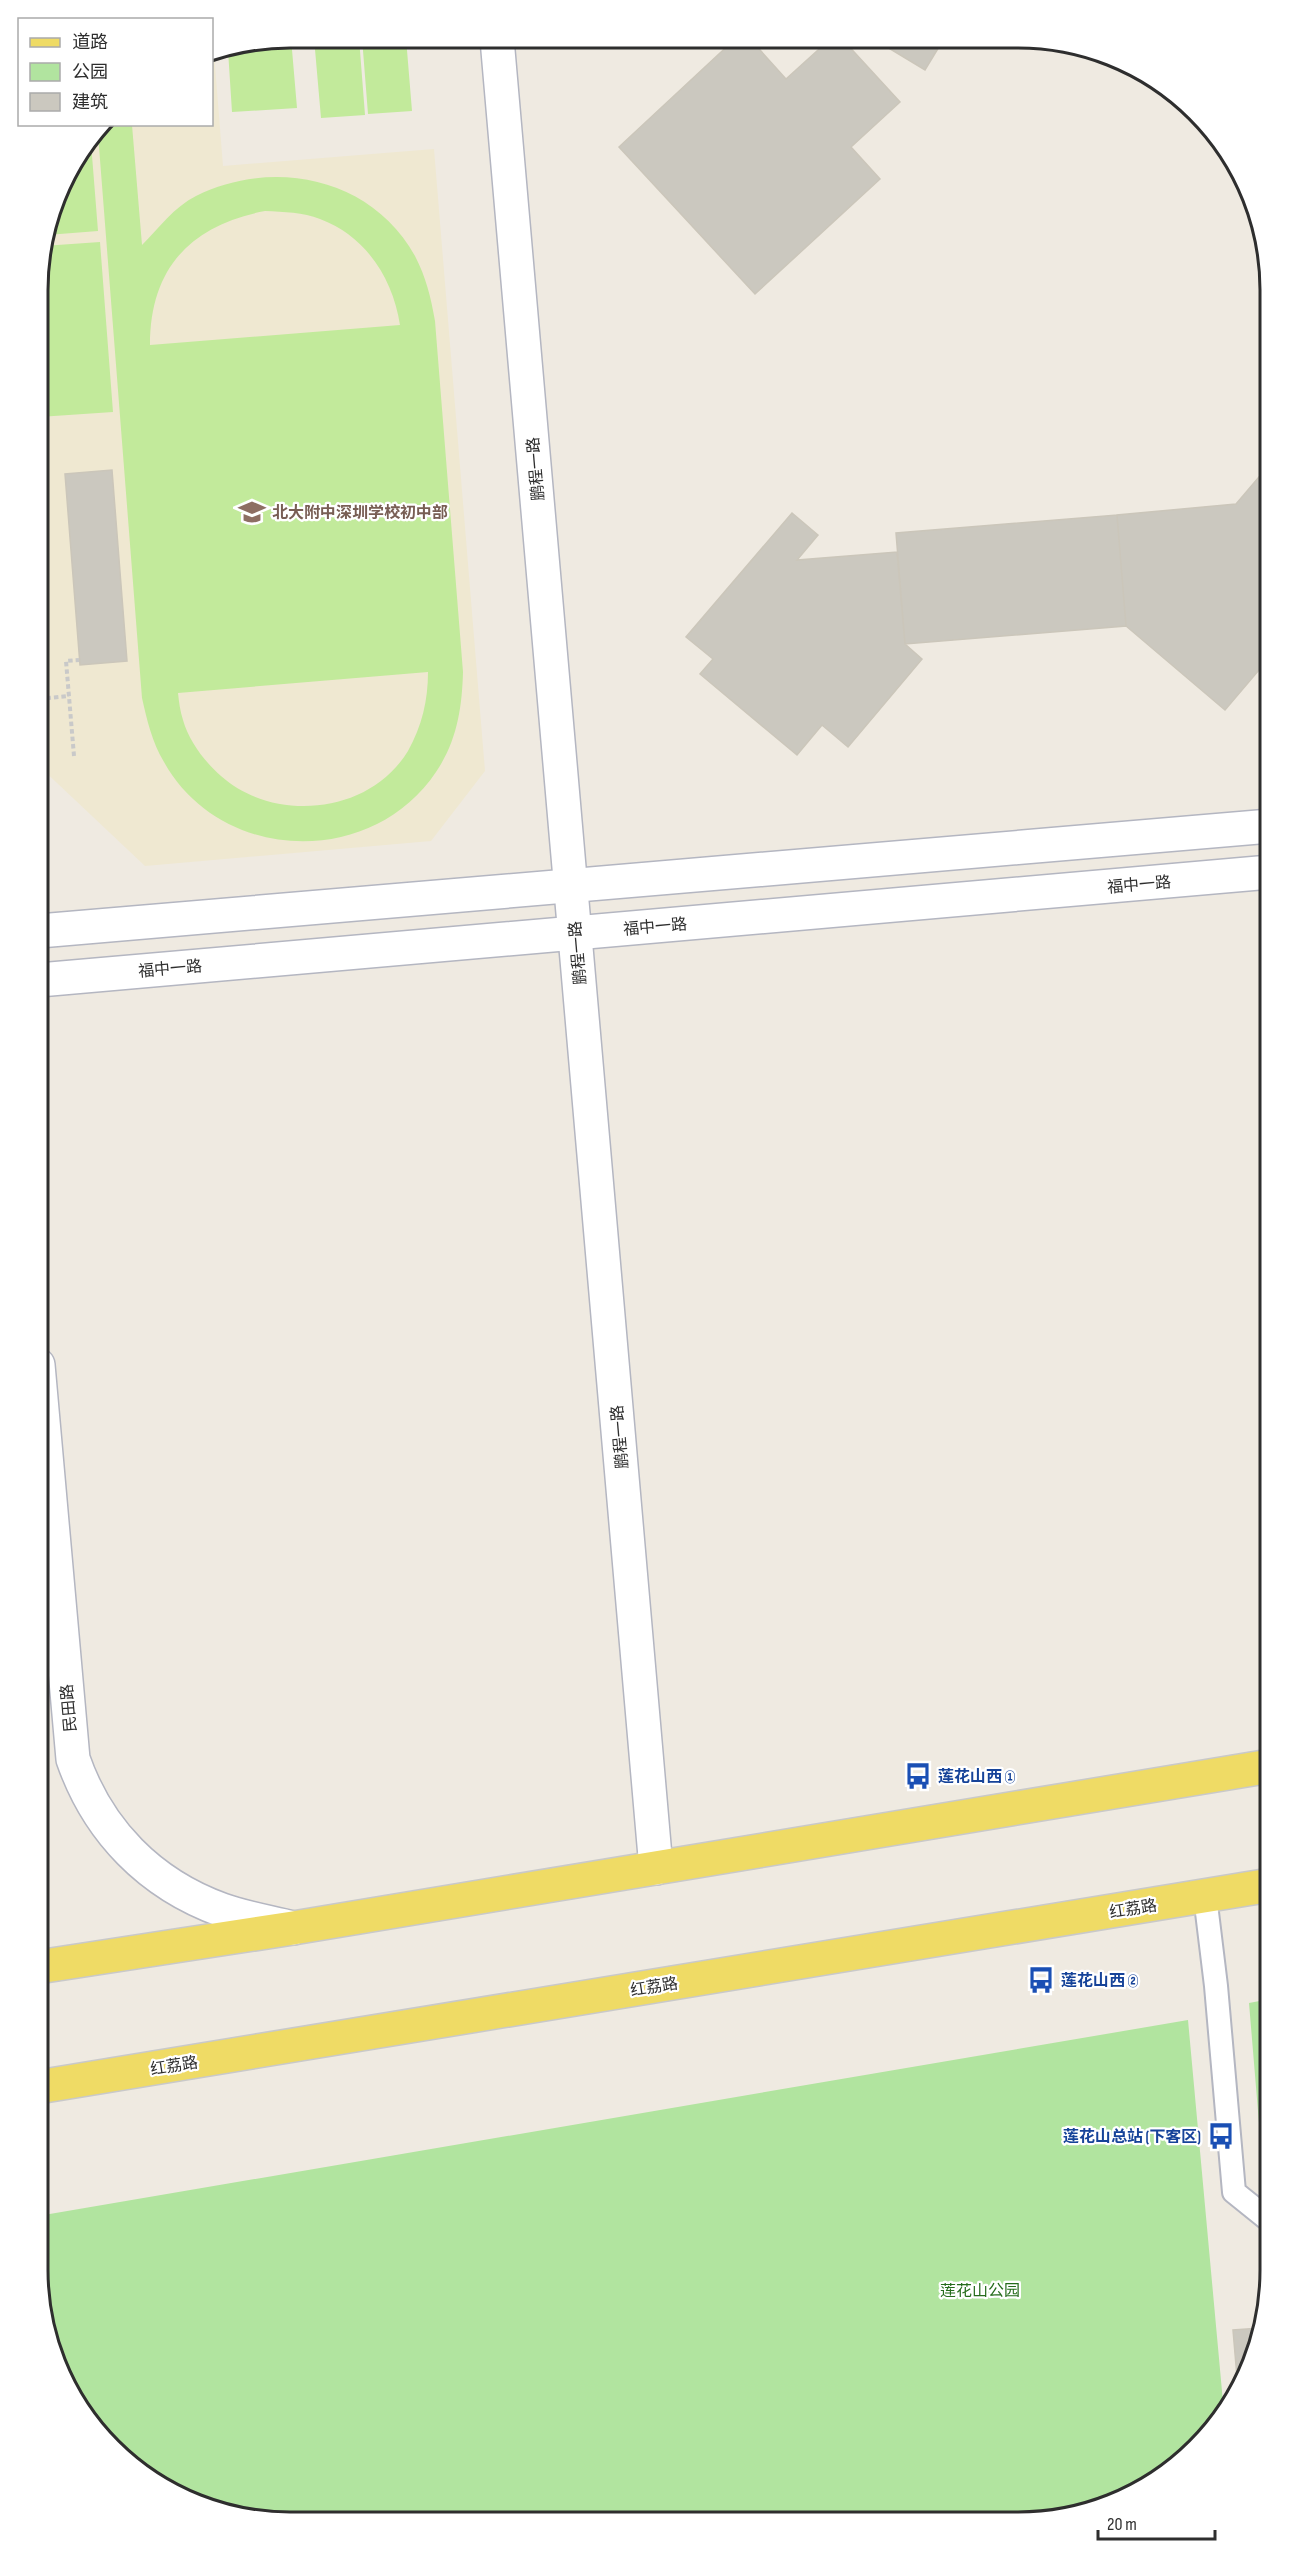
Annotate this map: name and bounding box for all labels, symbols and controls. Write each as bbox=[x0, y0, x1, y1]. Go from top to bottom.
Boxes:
legend bbox=[18, 18, 213, 126]
text: 道路 bbox=[72, 32, 108, 53]
text: 公园 bbox=[72, 62, 108, 83]
text: 建筑 bbox=[72, 92, 108, 113]
street label: 鹏程一路 bbox=[524, 436, 549, 502]
school or university icon: 北大附中深圳学校初中部 bbox=[237, 497, 267, 527]
place label: 北大附中深圳学校初中部 bbox=[272, 503, 448, 523]
street label: 福中一路 bbox=[1106, 873, 1172, 898]
street label: 福中一路 bbox=[622, 915, 688, 940]
street label: 鹏程一路 bbox=[566, 920, 591, 986]
street label: 福中一路 bbox=[137, 957, 203, 982]
street label: 鹏程一路 bbox=[608, 1404, 633, 1470]
street label: 民田路 bbox=[58, 1683, 81, 1733]
bus stop icon: 莲花山西 ① bbox=[903, 1761, 933, 1791]
place label: 莲花山西 ① bbox=[938, 1768, 1016, 1787]
street label: 红荔路 bbox=[1108, 1896, 1158, 1923]
bus stop icon: 莲花山西 ② bbox=[1026, 1965, 1056, 1995]
place label: 莲花山西 ② bbox=[1061, 1972, 1139, 1991]
street label: 红荔路 bbox=[629, 1974, 679, 2001]
street label: 红荔路 bbox=[149, 2053, 199, 2080]
bus stop icon: 莲花山总站 (下客区) bbox=[1206, 2121, 1236, 2151]
place label: 莲花山总站 (下客区) bbox=[1063, 2128, 1201, 2147]
park label: 莲花山公园 bbox=[940, 2282, 1020, 2301]
scale bar bbox=[1098, 2503, 1215, 2541]
text: 20 m bbox=[1107, 2514, 1137, 2535]

